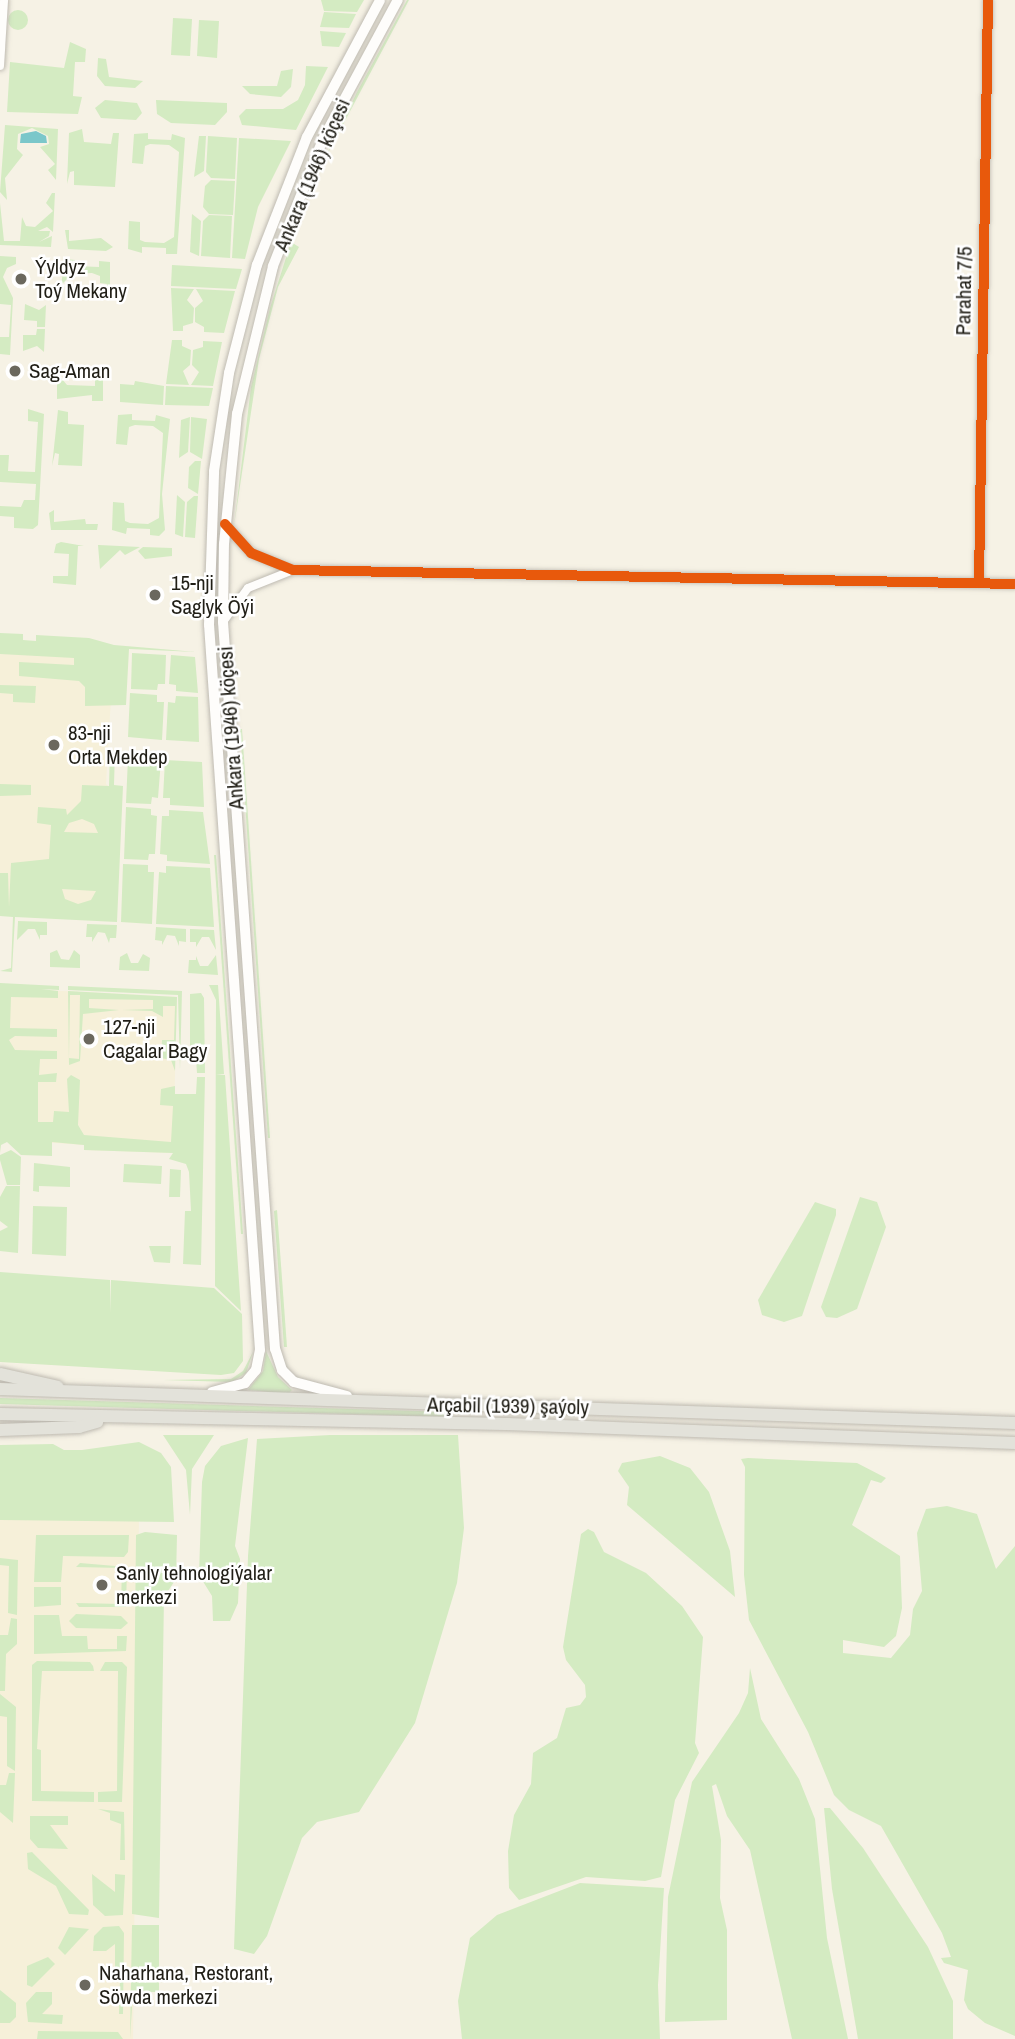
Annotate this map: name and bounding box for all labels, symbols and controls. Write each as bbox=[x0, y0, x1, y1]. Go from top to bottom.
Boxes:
street label: Ankara (1946) köçesi bbox=[268, 95, 356, 255]
street label: Parahat 7/5 bbox=[951, 246, 977, 336]
place label: Ýyldyz Toý Mekany bbox=[35, 254, 127, 304]
marker: Ýyldyz Toý Mekany bbox=[13, 271, 29, 287]
place label: Sag-Aman bbox=[29, 358, 110, 384]
marker: Sag-Aman bbox=[7, 363, 23, 379]
place label: 15-nji Saglyk Öýi bbox=[171, 570, 254, 620]
marker: 15-nji Saglyk Öýi bbox=[145, 585, 165, 605]
street label: Ankara (1946) köçesi bbox=[213, 645, 249, 811]
place label: 83-nji Orta Mekdep bbox=[68, 720, 168, 770]
marker: 83-nji Orta Mekdep bbox=[46, 737, 62, 753]
place label: 127-nji Cagalar Bagy bbox=[103, 1014, 207, 1064]
marker: 127-nji Cagalar Bagy bbox=[81, 1031, 97, 1047]
street label: Arçabil (1939) şaýoly bbox=[427, 1392, 589, 1420]
place label: Sanly tehnologiýalar merkezi bbox=[116, 1560, 272, 1610]
marker: Sanly tehnologiýalar merkezi bbox=[94, 1577, 110, 1593]
place label: Naharhana, Restorant, Söwda merkezi bbox=[99, 1960, 273, 2010]
marker: Naharhana, Restorant, Söwda merkezi bbox=[77, 1977, 93, 1993]

